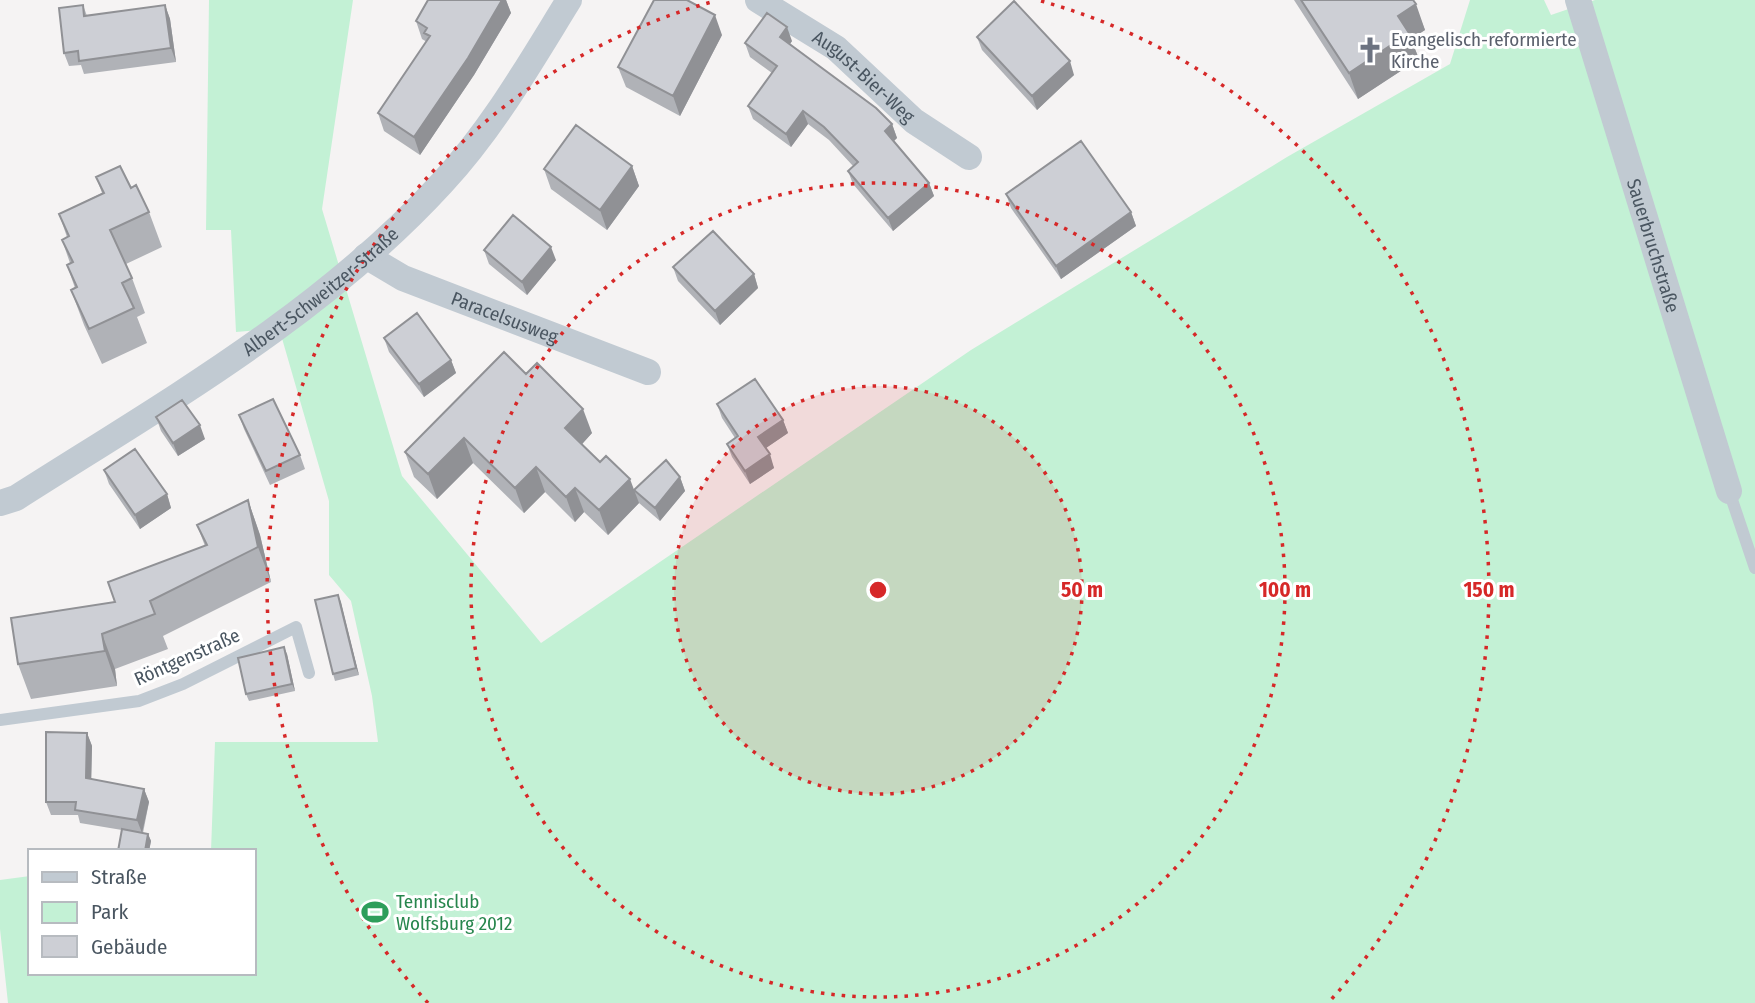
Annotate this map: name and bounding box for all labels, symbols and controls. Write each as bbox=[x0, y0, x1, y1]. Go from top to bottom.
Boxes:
street label: August-Bier-Weg bbox=[809, 25, 920, 128]
place label: Evangelisch-reformierte Kirche bbox=[1391, 28, 1577, 73]
church icon: Evangelisch-reformierte Kirche bbox=[1355, 35, 1385, 65]
street label: Sauerbruchstraße bbox=[1622, 176, 1685, 315]
street label: Albert-Schweitzer-Straße bbox=[238, 222, 403, 360]
street label: Paracelsusweg bbox=[448, 286, 561, 348]
text: 50 m bbox=[1061, 577, 1103, 603]
text: 100 m bbox=[1259, 577, 1311, 603]
text: 150 m bbox=[1463, 577, 1515, 603]
centre of rings bbox=[866, 578, 890, 602]
street label: Röntgenstraße bbox=[131, 623, 243, 691]
legend bbox=[28, 849, 256, 975]
text: Straße bbox=[91, 864, 147, 890]
place label: Tennisclub Wolfsburg 2012 bbox=[396, 890, 512, 935]
sports icon: Tennisclub Wolfsburg 2012 bbox=[360, 897, 390, 927]
text: Park bbox=[91, 899, 129, 925]
text: Gebäude bbox=[91, 934, 167, 960]

